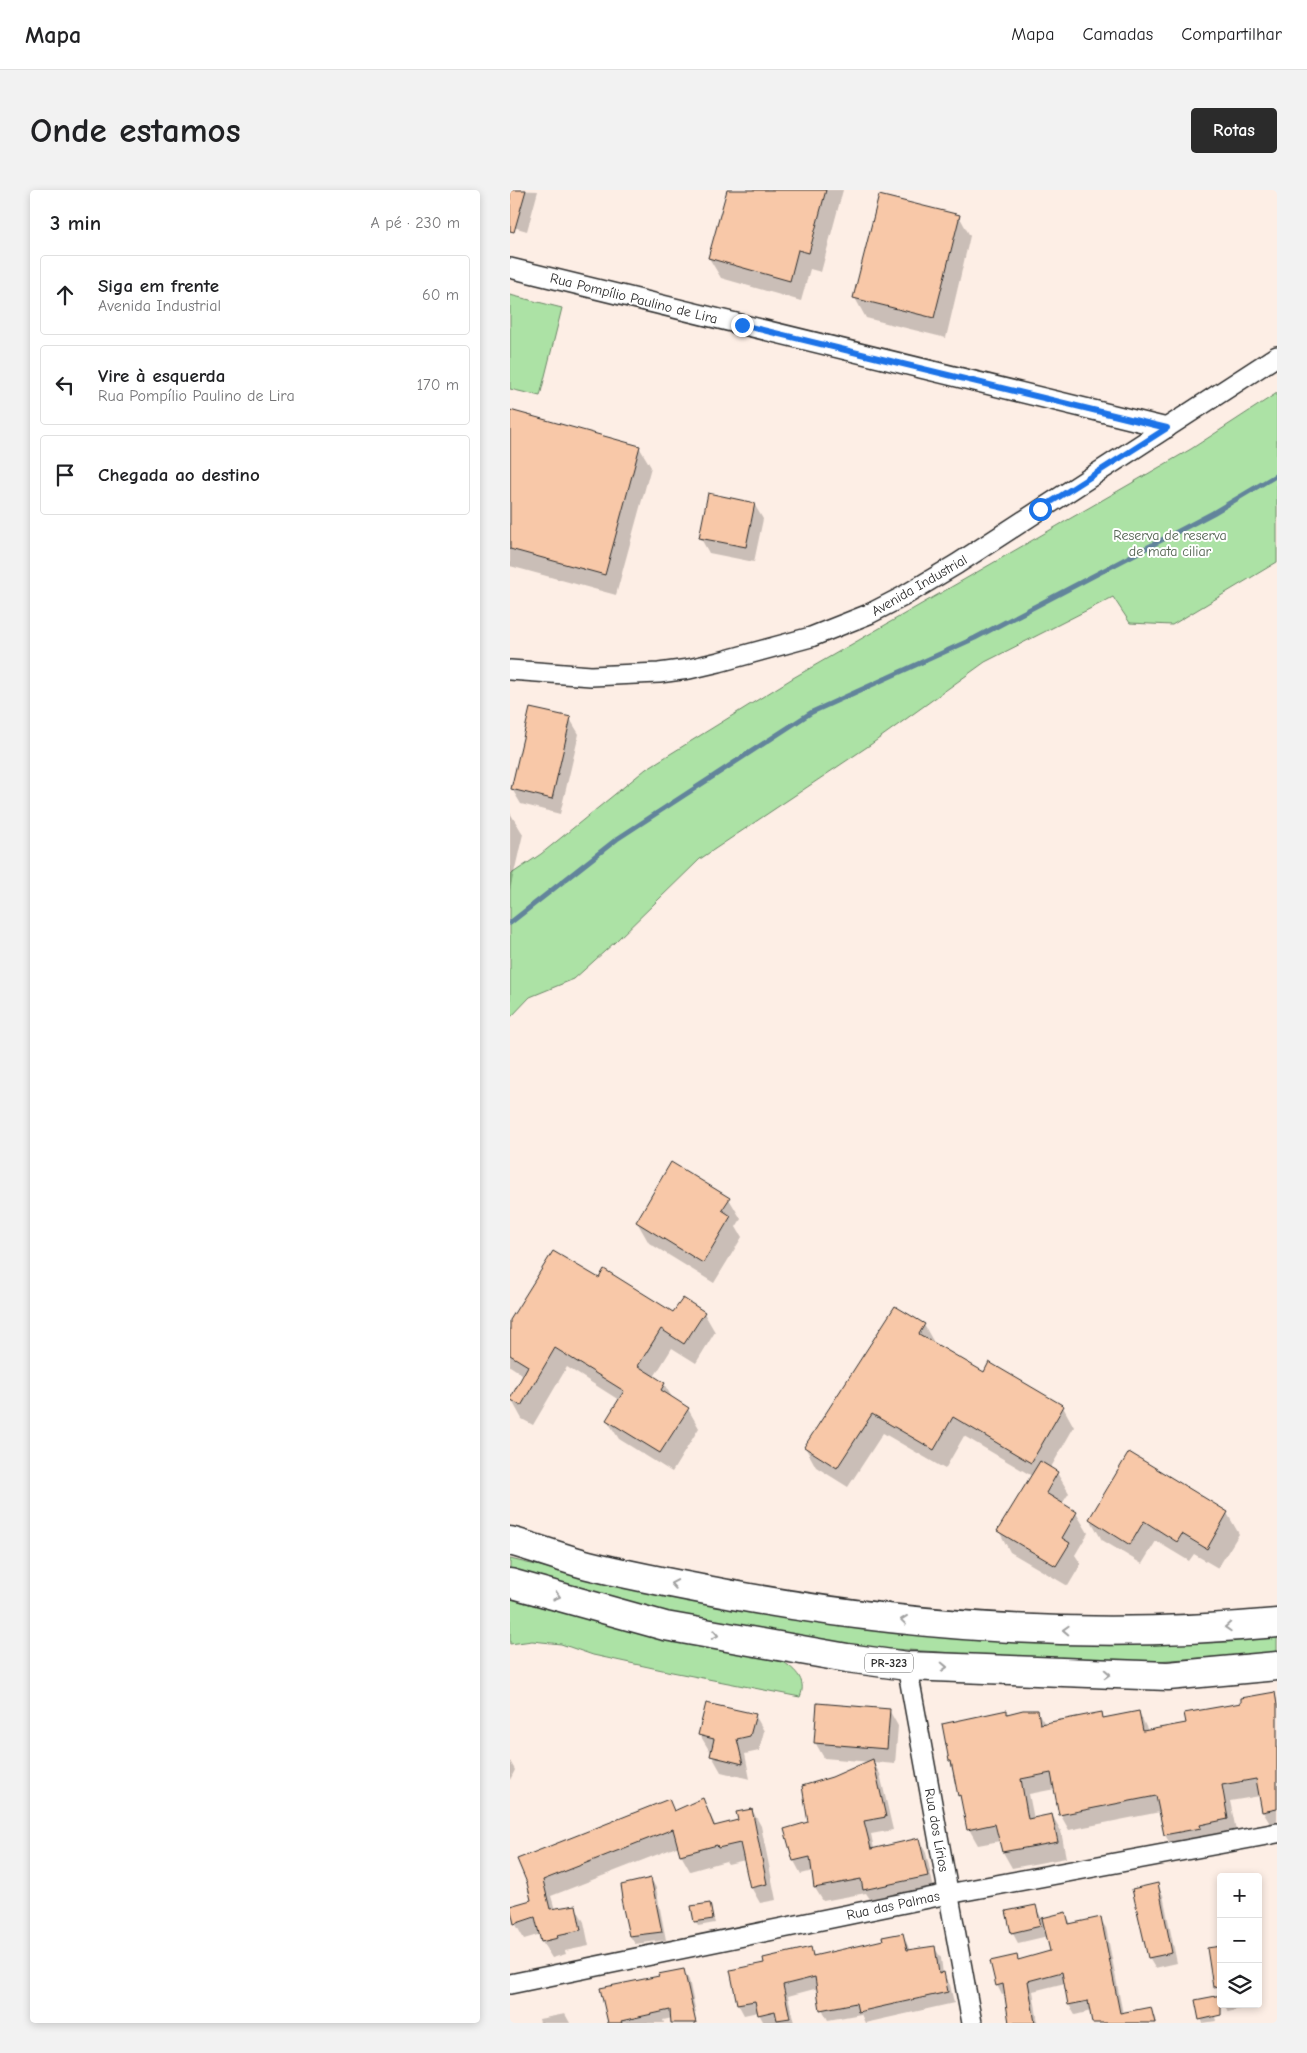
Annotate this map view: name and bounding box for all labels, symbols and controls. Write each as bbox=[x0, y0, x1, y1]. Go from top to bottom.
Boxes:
text: Mapa bbox=[25, 21, 81, 49]
text: Mapa bbox=[1011, 24, 1054, 45]
text: Camadas bbox=[1082, 24, 1153, 45]
text: Compartilhar bbox=[1181, 24, 1282, 45]
button: Rotas bbox=[1191, 108, 1277, 153]
text: Onde estamos bbox=[30, 110, 241, 151]
text: 3 min bbox=[50, 211, 101, 235]
text: A pé · 230 m bbox=[371, 214, 460, 232]
street label: Rua Pompílio Paulino de Lira bbox=[548, 269, 719, 328]
text: Siga em frente bbox=[98, 275, 219, 297]
icon: ahead bbox=[51, 281, 79, 309]
text: 60 m bbox=[422, 286, 459, 304]
text: Avenida Industrial bbox=[98, 297, 221, 315]
route end bbox=[731, 314, 754, 337]
text: Vire à esquerda bbox=[98, 365, 225, 387]
icon: left bbox=[51, 371, 79, 399]
text: 170 m bbox=[417, 376, 459, 394]
text: Rua Pompílio Paulino de Lira bbox=[98, 387, 295, 405]
icon: arrive bbox=[51, 461, 79, 489]
text: Chegada ao destino bbox=[98, 464, 260, 486]
route start bbox=[1029, 498, 1052, 521]
park label: Reserva de reserva de mata ciliar bbox=[1113, 527, 1227, 560]
street label: Avenida Industrial bbox=[868, 551, 970, 620]
one-way arrow bbox=[670, 1579, 679, 1589]
one-way arrow bbox=[553, 1590, 561, 1601]
one-way arrow bbox=[900, 1615, 908, 1626]
one-way arrow bbox=[1224, 1622, 1232, 1633]
one-way arrow bbox=[1062, 1625, 1070, 1635]
one-way arrow bbox=[710, 1629, 719, 1639]
road number: PR-323 bbox=[865, 1654, 913, 1672]
one-way arrow bbox=[941, 1662, 949, 1673]
one-way arrow bbox=[1103, 1668, 1111, 1679]
street label: Rua dos Lírios bbox=[921, 1787, 952, 1873]
map controls bbox=[1217, 1873, 1262, 2008]
button: + bbox=[1217, 1873, 1262, 1918]
street label: Rua das Palmas bbox=[845, 1887, 941, 1924]
button: − bbox=[1217, 1918, 1262, 1963]
button: layers bbox=[1217, 1963, 1262, 2008]

